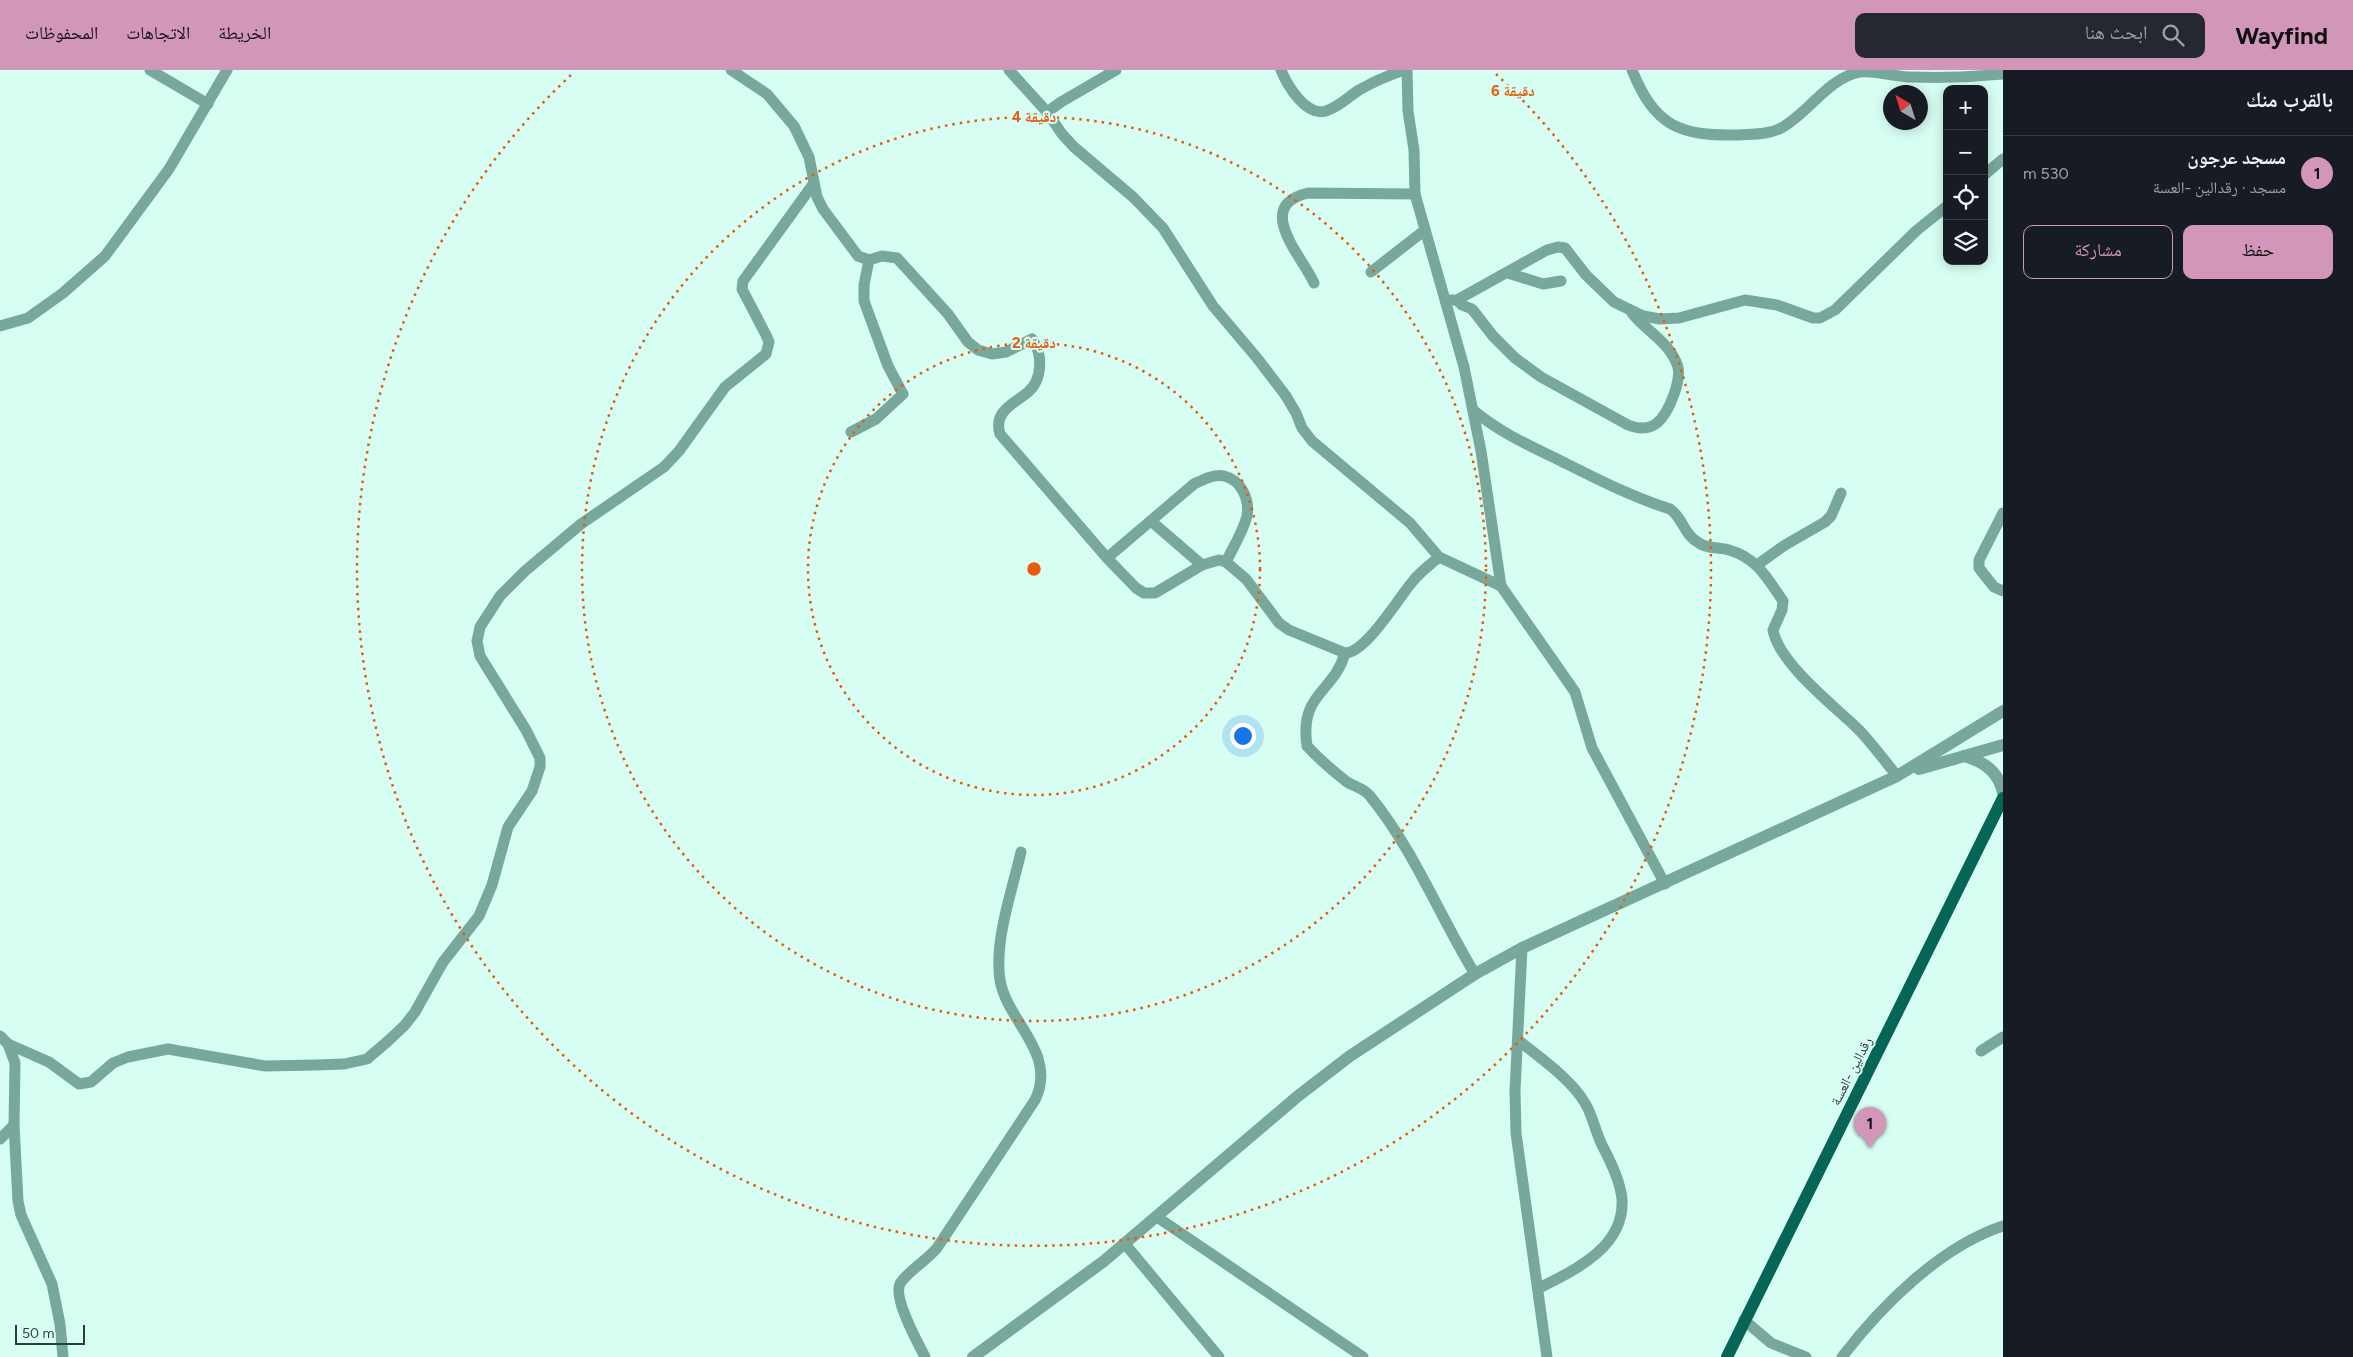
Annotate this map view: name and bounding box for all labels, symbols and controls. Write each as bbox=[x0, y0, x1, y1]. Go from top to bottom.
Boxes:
search box bbox=[1855, 13, 2205, 58]
text: ابحث هنا bbox=[2085, 21, 2147, 44]
icon: search bbox=[2159, 21, 2187, 49]
text: Wayfind bbox=[2235, 21, 2328, 50]
text: المحفوظات bbox=[25, 22, 98, 44]
text: الاتجاهات bbox=[126, 22, 190, 44]
text: الخريطة bbox=[218, 22, 271, 44]
text: 6 دقيقة bbox=[1491, 82, 1535, 100]
north arrow bbox=[1883, 85, 1928, 130]
map controls bbox=[1943, 85, 1988, 265]
button: + bbox=[1943, 85, 1988, 130]
text: بالقرب منك bbox=[2246, 87, 2333, 112]
text: 4 دقيقة bbox=[1012, 108, 1056, 126]
button: − bbox=[1943, 130, 1988, 175]
text: مسجد عرجون bbox=[2187, 146, 2286, 169]
text: 530 m bbox=[2023, 164, 2069, 183]
text: 1 bbox=[2314, 164, 2320, 183]
button: locate bbox=[1943, 175, 1988, 220]
text: مسجد · رقدالين -العسة bbox=[2153, 178, 2286, 197]
button: layers bbox=[1943, 220, 1988, 265]
button: مشاركة bbox=[2023, 225, 2173, 279]
button: حفظ bbox=[2183, 225, 2333, 279]
text: 2 دقيقة bbox=[1012, 334, 1056, 352]
centre of rings bbox=[1025, 560, 1043, 578]
your location bbox=[1230, 723, 1256, 749]
street label: رقدالين -العسة bbox=[1827, 1034, 1876, 1108]
pin: 1 bbox=[1854, 1107, 1886, 1148]
scale bar bbox=[15, 1322, 85, 1345]
text: 50 m bbox=[22, 1325, 54, 1342]

